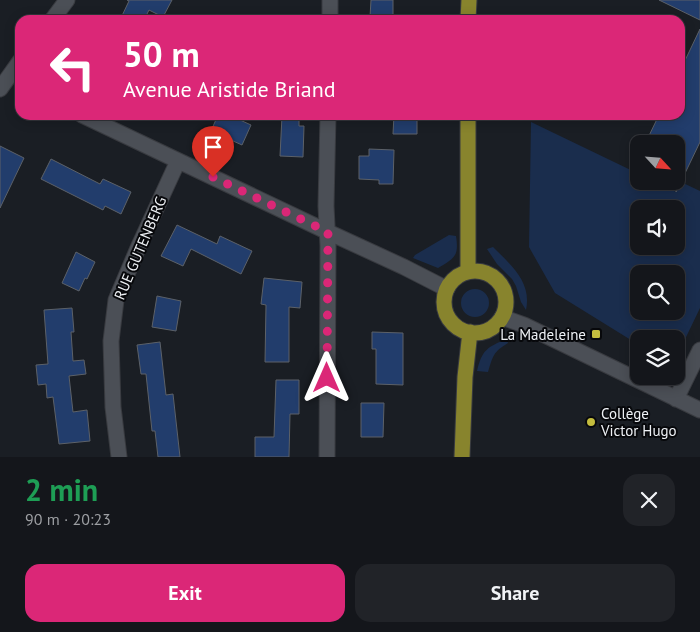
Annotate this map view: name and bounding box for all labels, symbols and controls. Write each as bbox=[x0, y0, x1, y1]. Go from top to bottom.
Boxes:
text: 50 m bbox=[123, 31, 200, 77]
icon: left bbox=[40, 35, 105, 100]
text: Avenue Aristide Briand bbox=[123, 75, 336, 103]
pin bbox=[192, 126, 234, 177]
icon: arrive bbox=[199, 133, 227, 161]
north arrow bbox=[630, 135, 685, 190]
map controls bbox=[630, 135, 685, 385]
street label: RUE GUTENBERG bbox=[110, 193, 170, 303]
button: sound bbox=[630, 200, 685, 255]
button: search bbox=[630, 265, 685, 320]
place label: La Madeleine bbox=[500, 325, 586, 344]
marker: La Madeleine bbox=[590, 328, 602, 340]
button: layers bbox=[630, 330, 685, 385]
position arrow bbox=[300, 351, 352, 403]
place label: Collège Victor Hugo bbox=[600, 404, 677, 440]
marker: Collège Victor Hugo bbox=[585, 416, 597, 428]
text: 2 min bbox=[25, 470, 98, 509]
button: close bbox=[623, 474, 675, 526]
text: 90 m · 20:23 bbox=[25, 509, 111, 529]
button: Exit bbox=[25, 564, 345, 622]
button: Share bbox=[355, 564, 675, 622]

